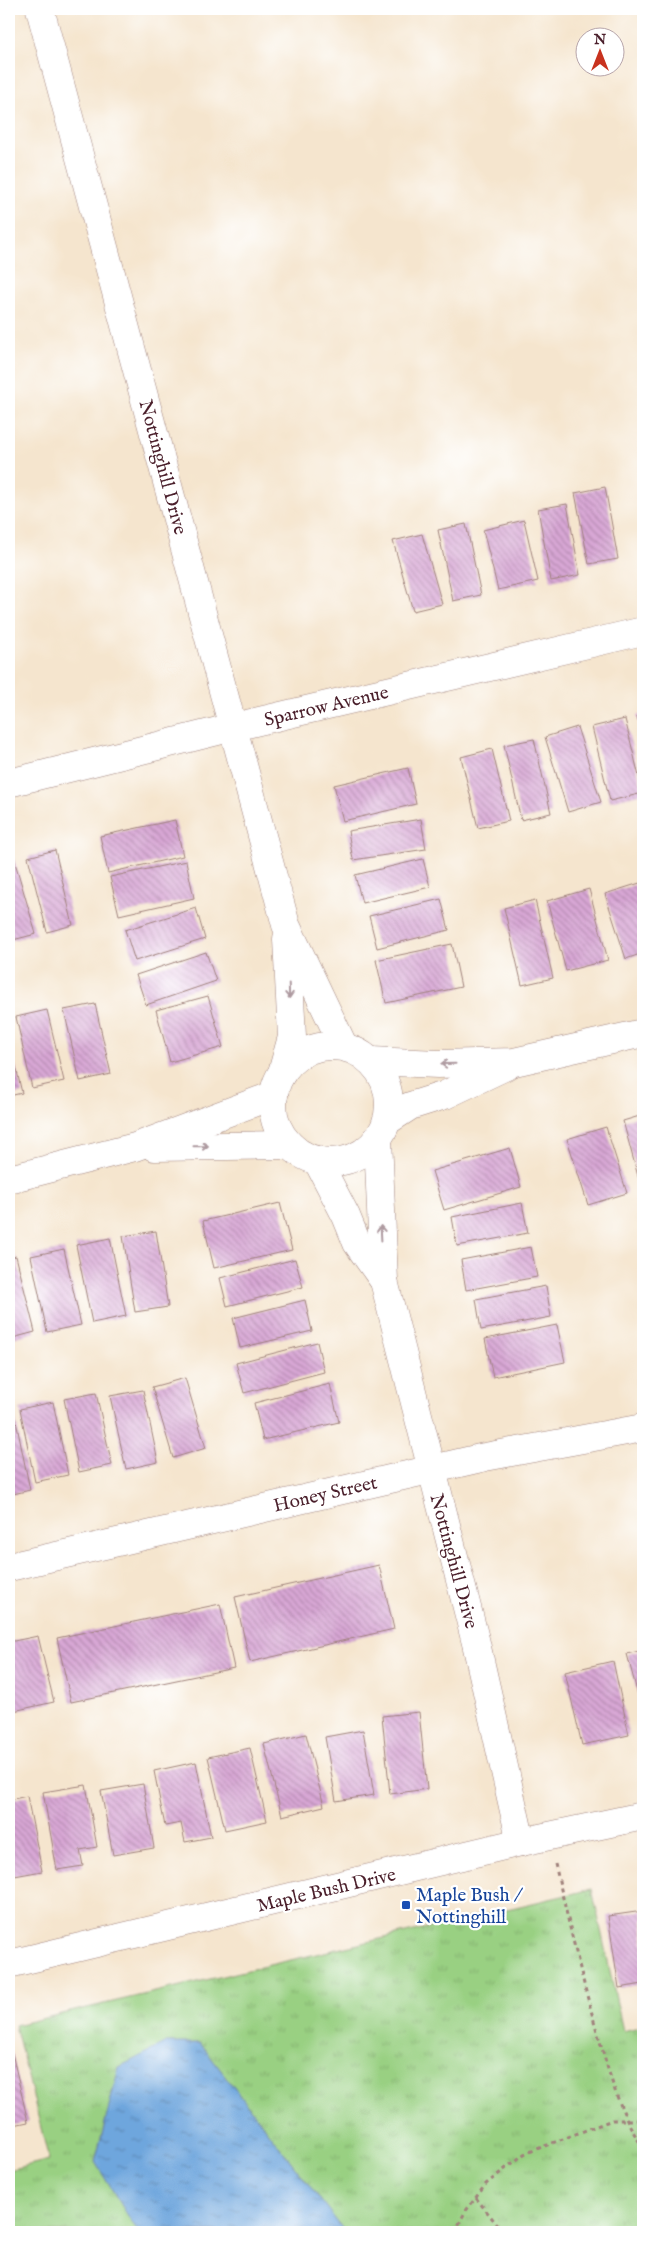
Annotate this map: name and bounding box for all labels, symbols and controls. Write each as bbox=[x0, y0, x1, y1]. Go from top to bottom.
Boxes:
north arrow bbox=[574, 28, 624, 78]
text: N bbox=[593, 31, 606, 49]
street label: Nottinghill Drive bbox=[133, 397, 192, 538]
street label: Sparrow Avenue bbox=[262, 681, 391, 733]
one-way arrow bbox=[285, 983, 294, 999]
one-way arrow bbox=[440, 1059, 456, 1069]
one-way arrow bbox=[192, 1141, 209, 1151]
one-way arrow bbox=[377, 1225, 386, 1241]
street label: Honey Street bbox=[271, 1471, 380, 1519]
street label: Nottinghill Drive bbox=[424, 1491, 483, 1632]
street label: Maple Bush Drive bbox=[255, 1863, 399, 1919]
place label: Maple Bush / Nottinghill bbox=[416, 1884, 524, 1930]
marker: Maple Bush / Nottinghill bbox=[400, 1899, 412, 1911]

